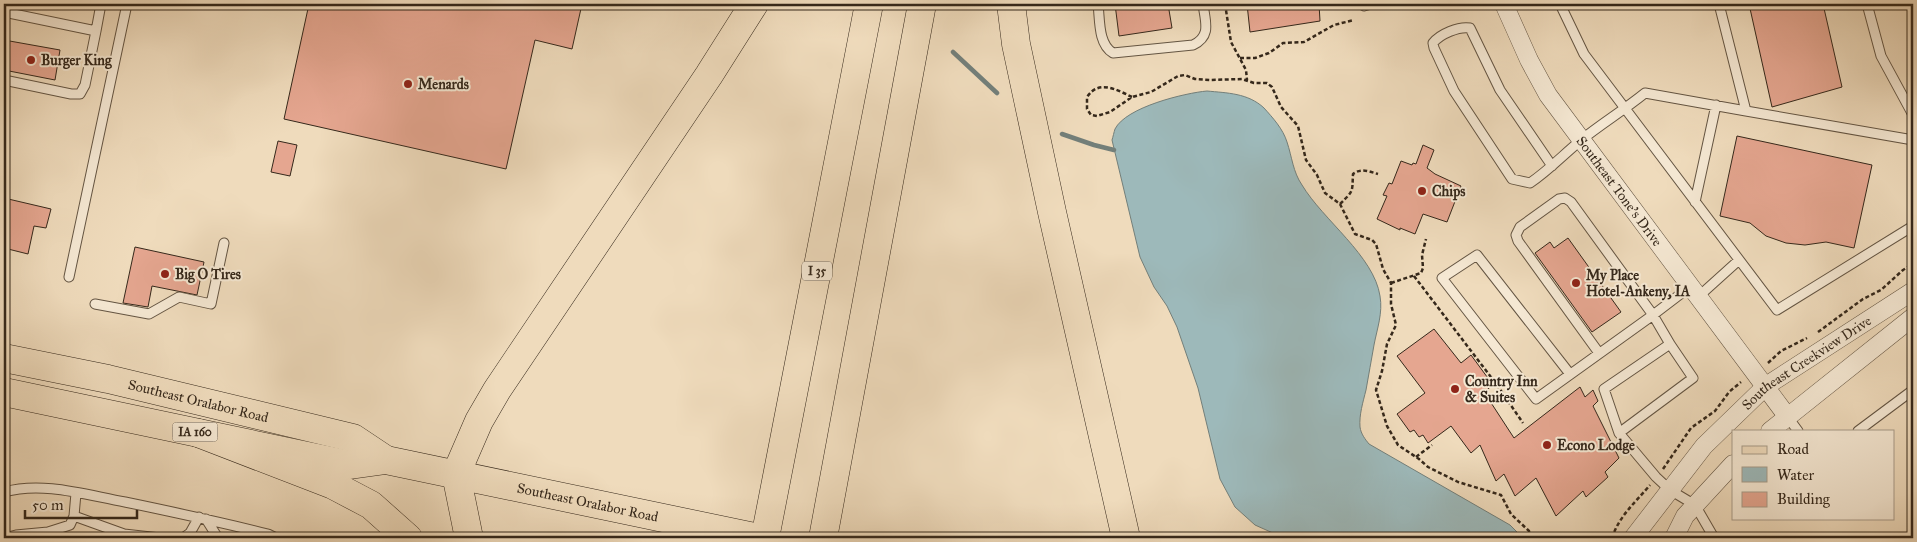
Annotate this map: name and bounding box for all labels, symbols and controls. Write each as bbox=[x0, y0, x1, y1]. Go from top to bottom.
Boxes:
place label: Burger King bbox=[41, 52, 112, 70]
marker: Burger King bbox=[25, 54, 37, 66]
place label: Menards bbox=[418, 76, 469, 93]
marker: Menards bbox=[402, 78, 414, 90]
street label: Southeast Tone's Drive bbox=[1573, 133, 1666, 250]
place label: Chips bbox=[1432, 183, 1465, 201]
marker: Chips bbox=[1416, 185, 1428, 197]
road number: I 35 bbox=[802, 262, 832, 280]
place label: Big O Tires bbox=[175, 266, 241, 284]
place label: My Place Hotel-Ankeny, IA bbox=[1586, 267, 1691, 301]
marker: Big O Tires bbox=[159, 268, 171, 280]
marker: My Place Hotel-Ankeny, IA bbox=[1570, 277, 1582, 289]
street label: Southeast Creekview Drive bbox=[1738, 312, 1875, 414]
place label: Country Inn & Suites bbox=[1465, 373, 1538, 406]
street label: Southeast Oralabor Road bbox=[126, 376, 270, 426]
marker: Country Inn & Suites bbox=[1449, 383, 1461, 395]
road number: IA 160 bbox=[172, 422, 218, 442]
legend bbox=[1732, 430, 1894, 520]
place label: Econo Lodge bbox=[1557, 437, 1635, 455]
marker: Econo Lodge bbox=[1541, 439, 1553, 451]
text: Road bbox=[1777, 440, 1809, 458]
text: Water bbox=[1777, 466, 1814, 484]
street label: Southeast Oralabor Road bbox=[515, 480, 660, 526]
scale bar bbox=[25, 487, 138, 519]
text: Building bbox=[1777, 490, 1831, 508]
text: 50 m bbox=[32, 496, 64, 514]

